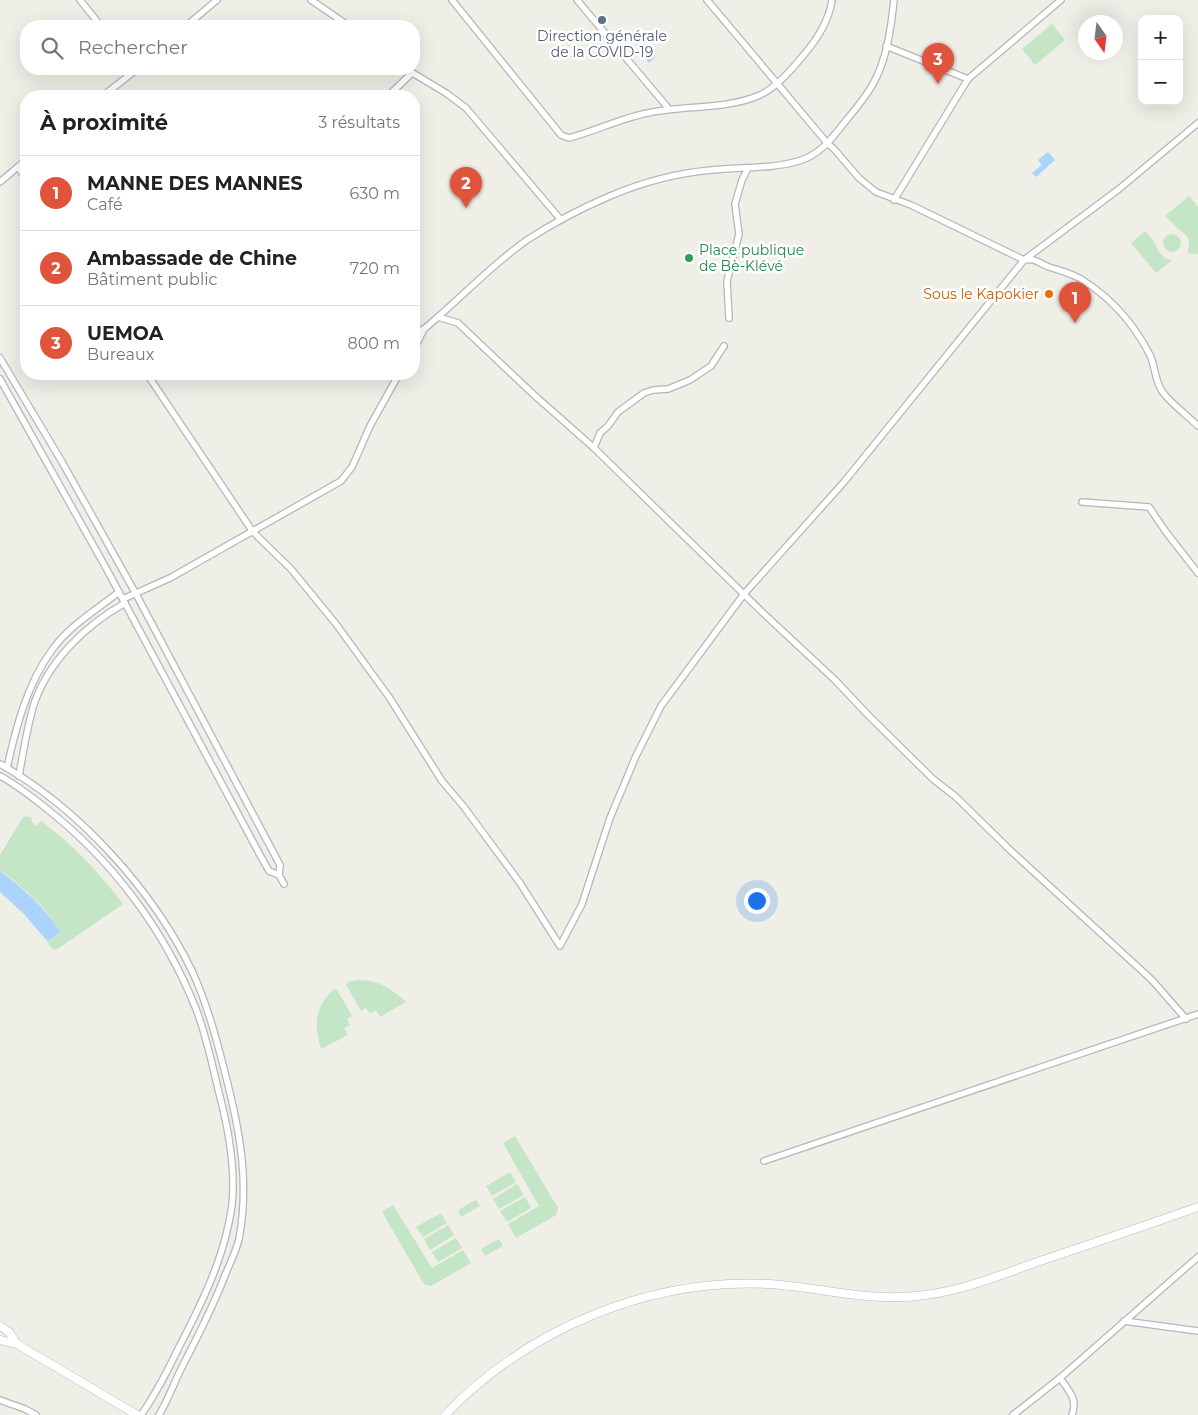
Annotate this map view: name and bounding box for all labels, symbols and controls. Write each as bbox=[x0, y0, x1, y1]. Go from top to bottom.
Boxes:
marker: Direction générale de la COVID-19 bbox=[596, 14, 608, 26]
north arrow bbox=[1078, 15, 1123, 60]
map controls bbox=[1138, 15, 1183, 105]
button: + bbox=[1138, 15, 1183, 60]
search box bbox=[20, 20, 420, 75]
place label: Direction générale de la COVID-19 bbox=[537, 27, 667, 61]
icon: search bbox=[38, 34, 66, 62]
text: Rechercher bbox=[78, 36, 188, 59]
pin: 3 bbox=[922, 43, 954, 84]
button: − bbox=[1138, 60, 1183, 105]
text: À proximité bbox=[40, 110, 168, 135]
text: 3 résultats bbox=[318, 113, 400, 132]
pin: 2 bbox=[450, 167, 482, 208]
text: MANNE DES MANNES bbox=[87, 172, 303, 195]
text: 1 bbox=[53, 184, 59, 203]
text: 630 m bbox=[349, 184, 400, 203]
text: Café bbox=[87, 195, 123, 214]
place label: Place publique de Bè-Klévé bbox=[699, 241, 804, 275]
text: Ambassade de Chine bbox=[87, 247, 297, 270]
marker: Place publique de Bè-Klévé bbox=[683, 252, 695, 264]
text: 2 bbox=[51, 259, 61, 278]
text: 720 m bbox=[350, 259, 400, 278]
text: Bâtiment public bbox=[87, 270, 218, 289]
pin: 1 bbox=[1059, 282, 1091, 323]
place label: Sous le Kapokier bbox=[923, 285, 1039, 303]
marker: Sous le Kapokier bbox=[1043, 288, 1055, 300]
text: UEMOA bbox=[87, 322, 163, 345]
text: 3 bbox=[51, 334, 61, 353]
text: 800 m bbox=[347, 334, 400, 353]
text: Bureaux bbox=[87, 345, 154, 364]
your location bbox=[744, 888, 770, 914]

